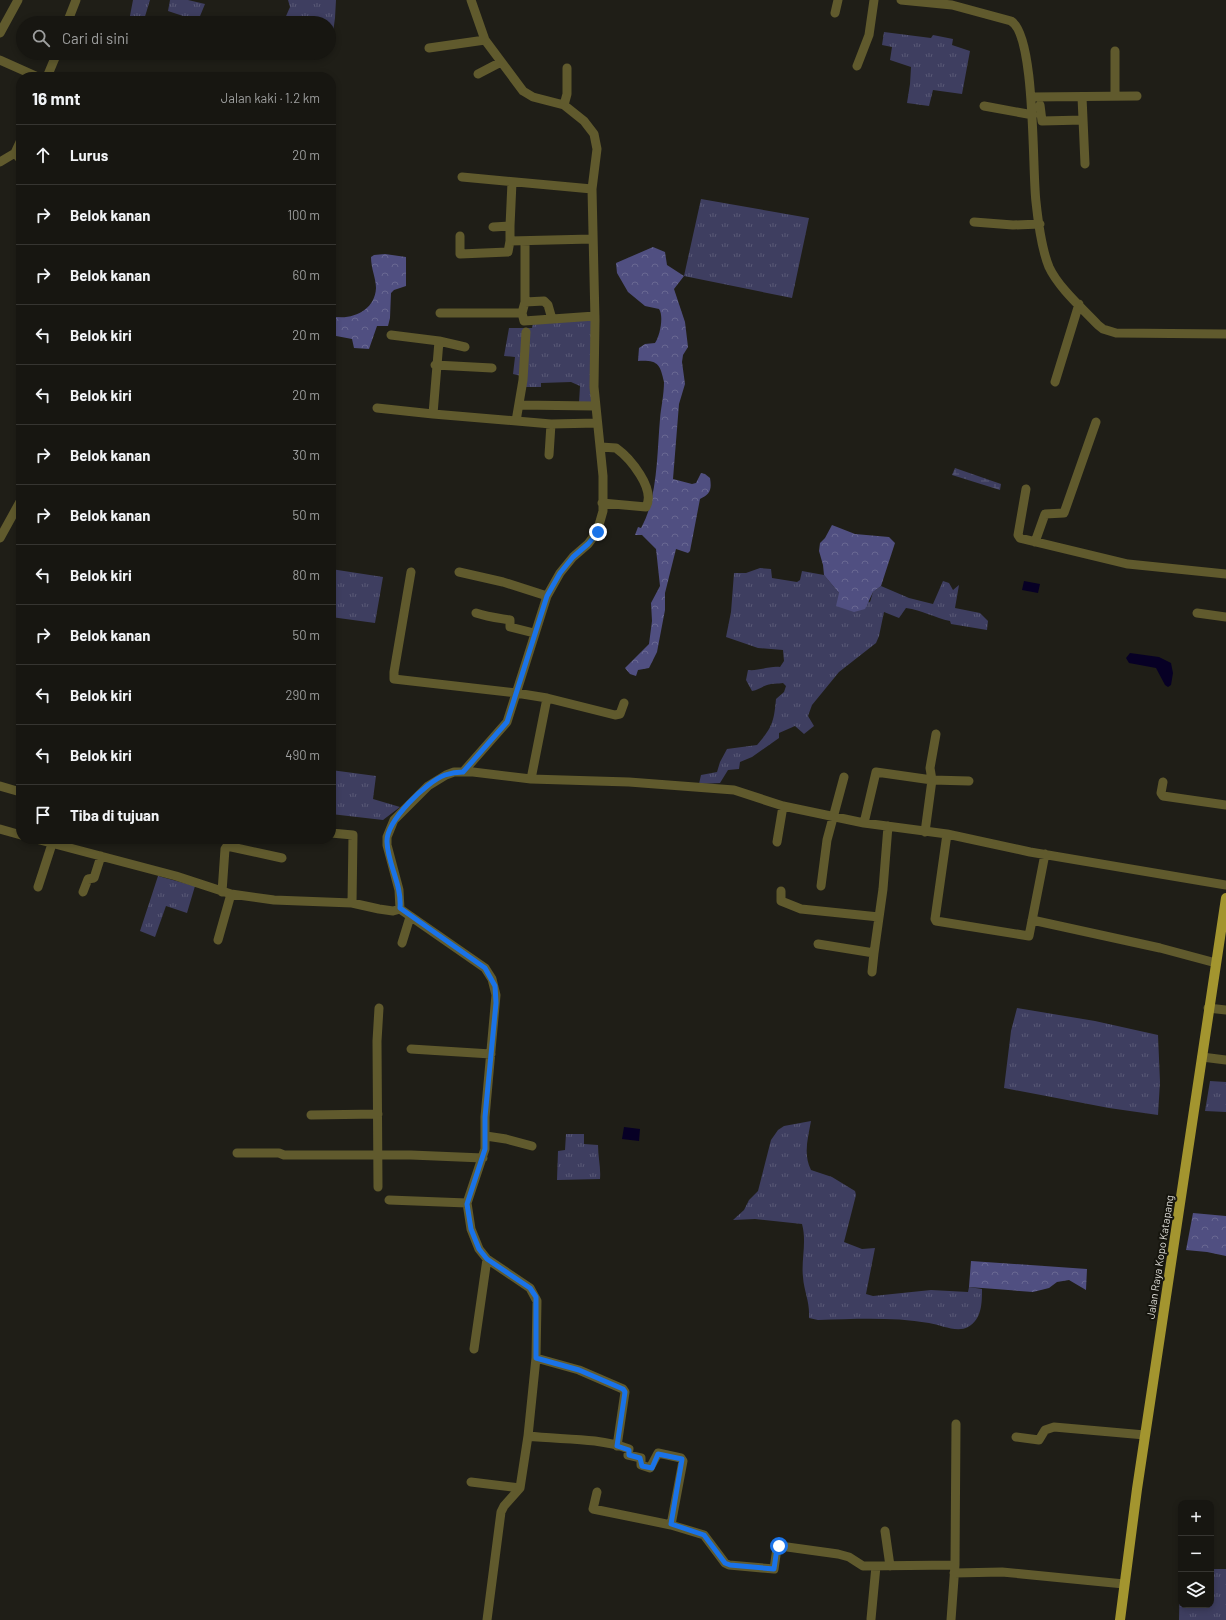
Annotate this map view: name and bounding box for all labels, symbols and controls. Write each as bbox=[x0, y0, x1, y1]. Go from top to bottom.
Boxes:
search box bbox=[16, 16, 336, 60]
icon: search bbox=[30, 27, 52, 49]
text: Cari di sini bbox=[62, 29, 129, 47]
text: 16 mnt bbox=[32, 88, 81, 108]
text: Jalan kaki · 1.2 km bbox=[221, 90, 320, 106]
icon: ahead bbox=[32, 144, 54, 166]
text: Lurus bbox=[70, 146, 108, 164]
text: 20 m bbox=[292, 147, 320, 163]
icon: right bbox=[32, 204, 54, 226]
text: Belok kanan bbox=[70, 206, 150, 224]
text: 100 m bbox=[287, 207, 320, 223]
icon: right bbox=[32, 264, 54, 286]
text: Belok kanan bbox=[70, 266, 150, 284]
text: 60 m bbox=[293, 267, 320, 283]
icon: left bbox=[32, 324, 54, 346]
text: Belok kiri bbox=[70, 326, 132, 344]
text: 20 m bbox=[292, 327, 320, 343]
icon: left bbox=[32, 384, 54, 406]
text: Belok kiri bbox=[70, 386, 132, 404]
text: 20 m bbox=[292, 387, 320, 403]
icon: right bbox=[32, 444, 54, 466]
text: Belok kanan bbox=[70, 446, 150, 464]
text: 30 m bbox=[293, 447, 320, 463]
icon: right bbox=[32, 504, 54, 526]
text: Belok kanan bbox=[70, 506, 150, 524]
text: 50 m bbox=[293, 507, 320, 523]
route end bbox=[589, 523, 607, 541]
icon: left bbox=[32, 564, 54, 586]
text: Belok kiri bbox=[70, 566, 132, 584]
text: 80 m bbox=[293, 567, 320, 583]
icon: right bbox=[32, 624, 54, 646]
text: Belok kanan bbox=[70, 626, 150, 644]
text: 50 m bbox=[293, 627, 320, 643]
icon: left bbox=[32, 684, 54, 706]
text: Belok kiri bbox=[70, 686, 132, 704]
text: 290 m bbox=[286, 687, 320, 703]
icon: left bbox=[32, 744, 54, 766]
text: Belok kiri bbox=[70, 746, 132, 764]
text: 490 m bbox=[285, 747, 320, 763]
icon: arrive bbox=[32, 804, 54, 826]
text: Tiba di tujuan bbox=[70, 806, 159, 824]
street label: Jalan Raya Kopo Katapang bbox=[1143, 1194, 1176, 1320]
map controls bbox=[1178, 1500, 1214, 1608]
button: + bbox=[1178, 1500, 1214, 1536]
button: − bbox=[1178, 1536, 1214, 1572]
route start bbox=[770, 1537, 788, 1555]
button: layers bbox=[1178, 1572, 1214, 1608]

